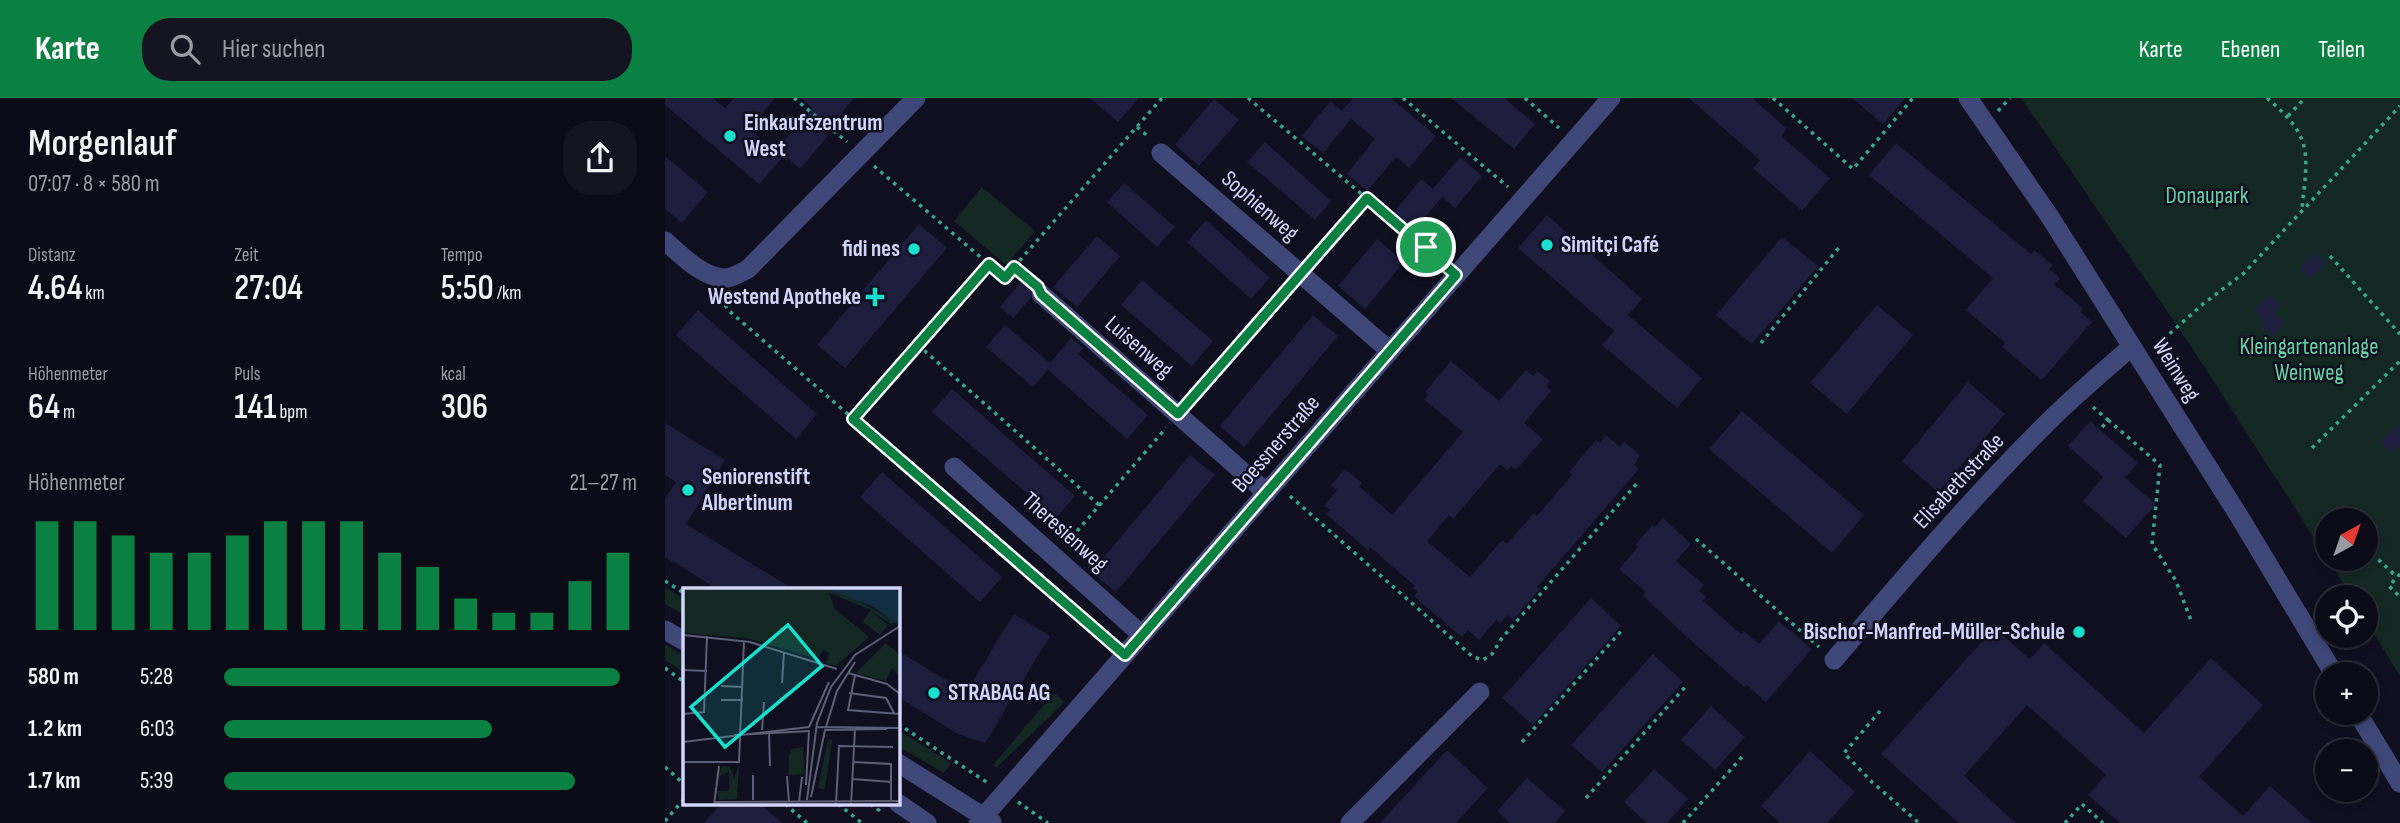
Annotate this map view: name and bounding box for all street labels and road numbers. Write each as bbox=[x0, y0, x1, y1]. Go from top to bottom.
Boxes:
street label: Sophienweg bbox=[1216, 165, 1304, 247]
street label: Luisenweg bbox=[1099, 310, 1179, 384]
street label: Weinweg bbox=[2146, 333, 2206, 407]
street label: Boessnerstraße bbox=[1226, 390, 1326, 498]
street label: Elisabethstraße bbox=[1908, 427, 2010, 535]
street label: Theresienweg bbox=[1016, 486, 1114, 578]

